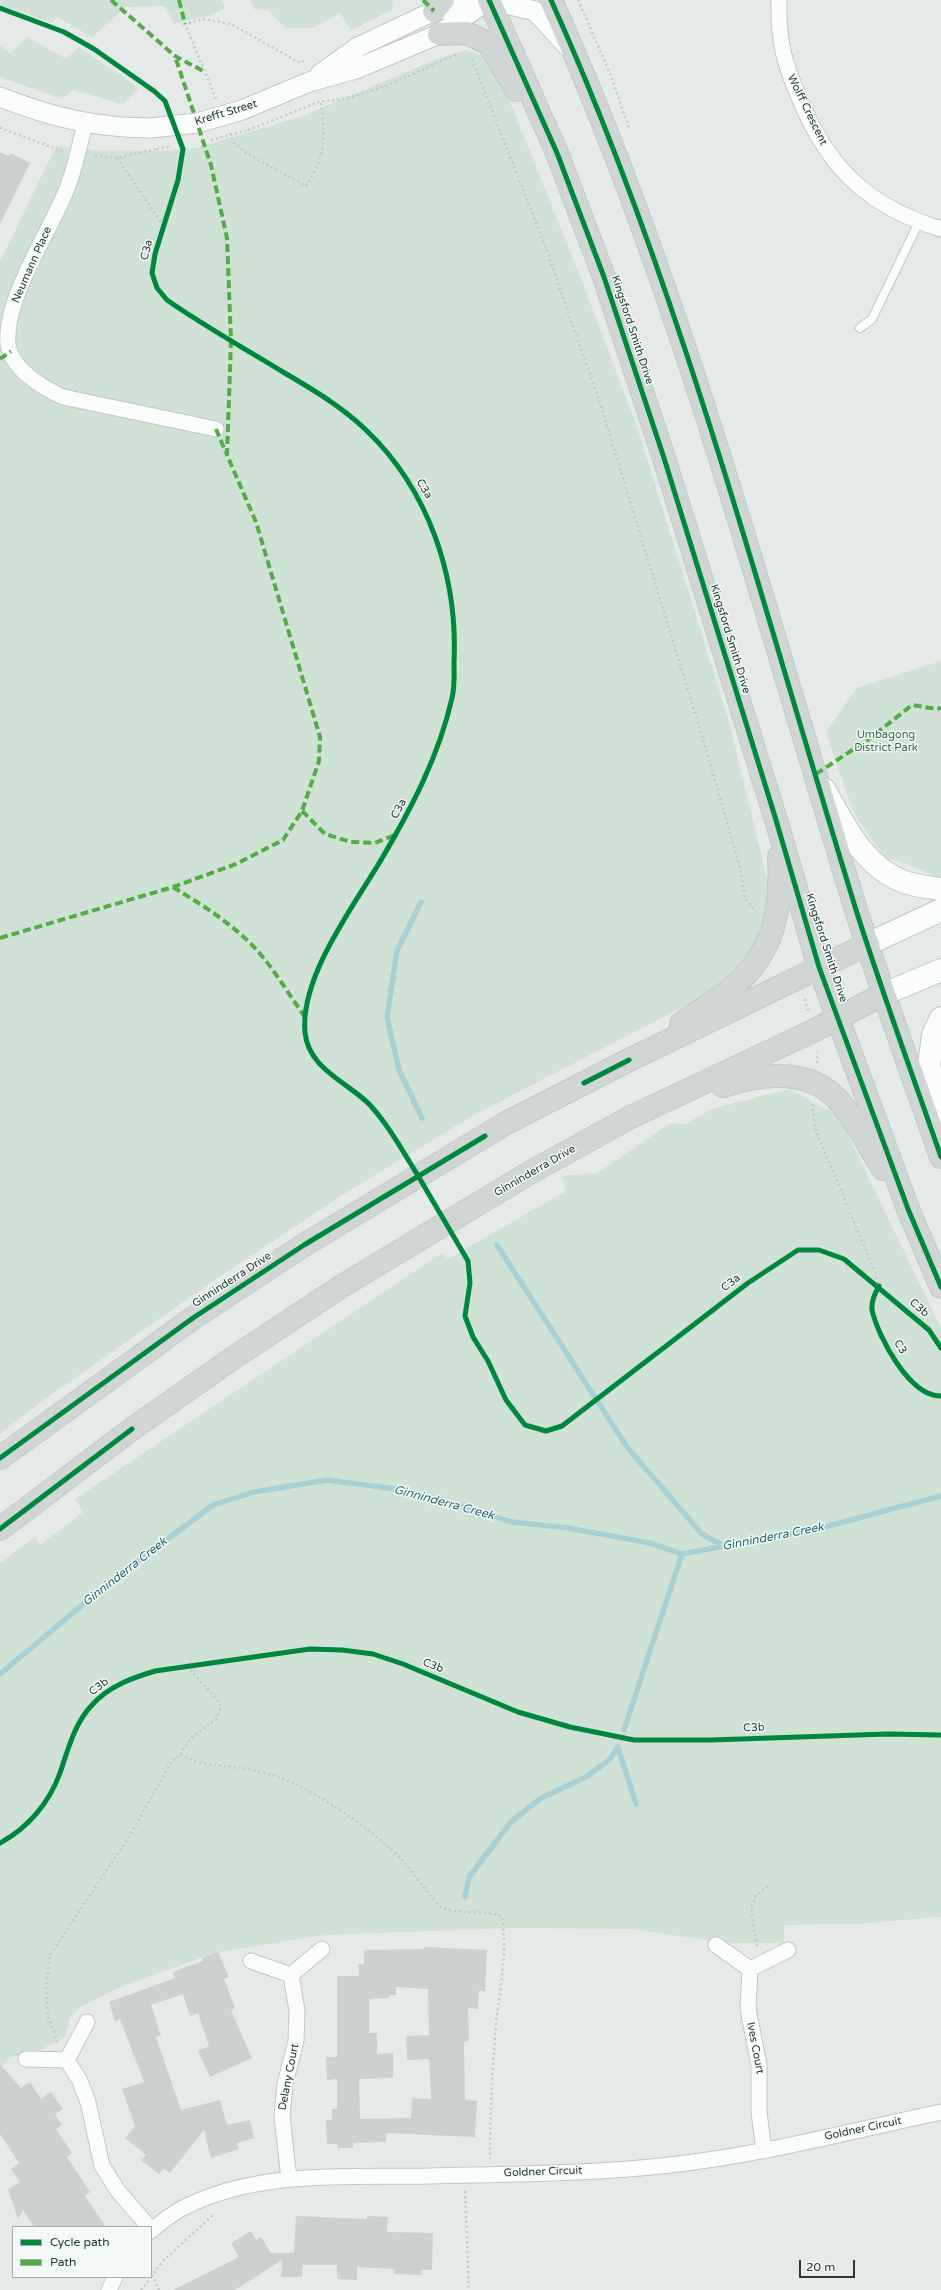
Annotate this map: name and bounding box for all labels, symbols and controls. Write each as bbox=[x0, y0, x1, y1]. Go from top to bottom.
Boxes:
street label: Wolff Crescent bbox=[784, 72, 830, 148]
street label: Krefft Street bbox=[193, 97, 259, 129]
street label: Neumann Place bbox=[9, 225, 55, 305]
street label: C3a bbox=[138, 238, 156, 262]
street label: Kingsford Smith Drive bbox=[608, 274, 656, 386]
street label: C3a bbox=[413, 477, 435, 501]
street label: Kingsford Smith Drive bbox=[707, 583, 753, 695]
park label: Umbagong District Park bbox=[854, 728, 918, 754]
street label: C3a bbox=[388, 797, 410, 821]
street label: Kingsford Smith Drive bbox=[802, 892, 850, 1004]
street label: Ginninderra Drive bbox=[492, 1142, 578, 1200]
street label: Ginninderra Drive bbox=[190, 1250, 274, 1310]
street label: C3a bbox=[719, 1271, 743, 1295]
street label: C3b bbox=[907, 1296, 931, 1320]
street label: C3 bbox=[891, 1337, 909, 1357]
water label: Ginninderra Creek bbox=[392, 1483, 496, 1523]
water label: Ginninderra Creek bbox=[721, 1520, 825, 1554]
water label: Ginninderra Creek bbox=[80, 1535, 170, 1609]
street label: C3b bbox=[421, 1656, 445, 1676]
street label: C3b bbox=[86, 1675, 112, 1699]
street label: C3b bbox=[743, 1721, 765, 1735]
street label: Ives Court bbox=[744, 2021, 766, 2075]
street label: Delany Court bbox=[276, 2042, 302, 2112]
street label: Goldner Circuit bbox=[823, 2114, 903, 2144]
street label: Goldner Circuit bbox=[503, 2164, 583, 2180]
legend bbox=[12, 2226, 152, 2278]
text: Cycle path bbox=[50, 2235, 109, 2249]
scale bar bbox=[801, 2252, 857, 2278]
text: Path bbox=[50, 2255, 76, 2269]
text: 20 m bbox=[806, 2260, 835, 2274]

